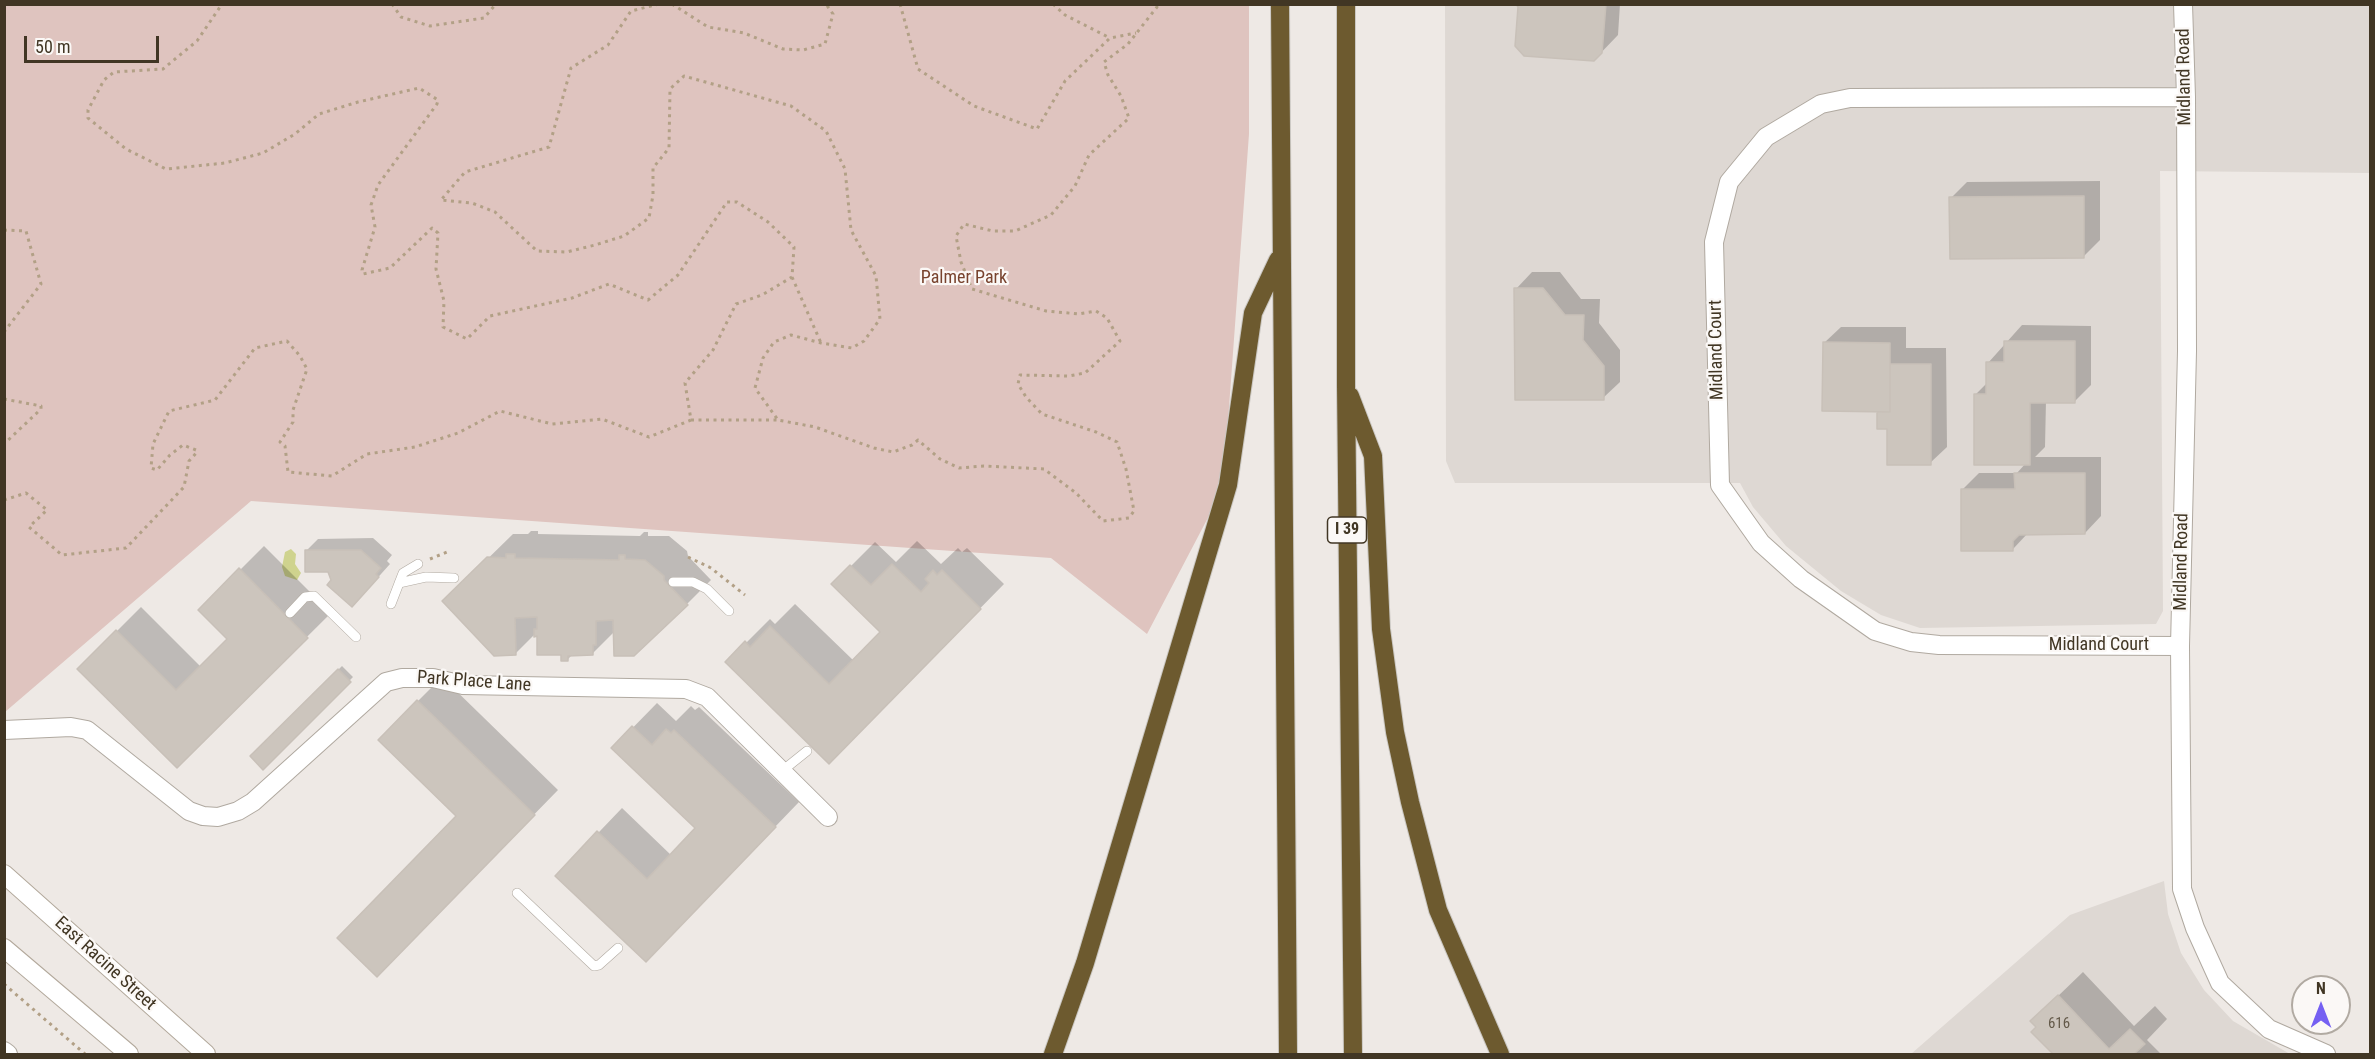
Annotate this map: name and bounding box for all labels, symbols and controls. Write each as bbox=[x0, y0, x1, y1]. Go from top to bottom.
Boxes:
scale bar bbox=[27, 24, 162, 62]
street label: Midland Road bbox=[2173, 28, 2197, 126]
text: 50 m bbox=[35, 36, 70, 57]
park label: Palmer Park bbox=[921, 267, 1007, 289]
street label: Midland Court bbox=[1705, 300, 1729, 400]
street label: Midland Road bbox=[2170, 513, 2194, 611]
road number: I 39 bbox=[1328, 517, 1366, 543]
street label: Midland Court bbox=[2049, 634, 2149, 656]
street label: Park Place Lane bbox=[416, 667, 532, 697]
street label: East Racine Street bbox=[50, 913, 160, 1015]
north arrow bbox=[2291, 975, 2351, 1035]
text: N bbox=[2316, 979, 2326, 998]
house number: 616 bbox=[2048, 1015, 2070, 1033]

